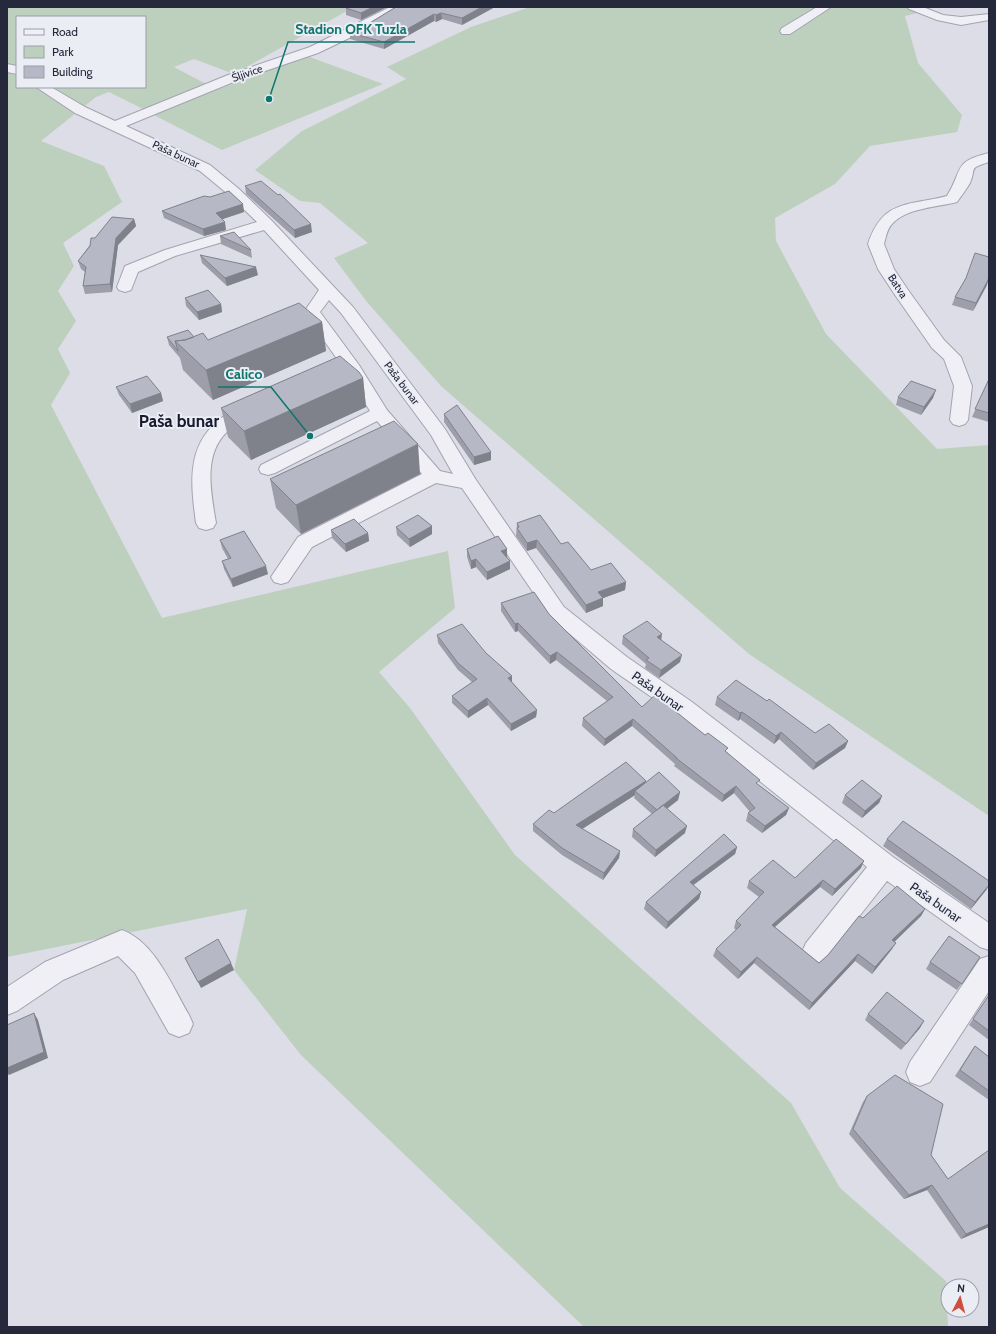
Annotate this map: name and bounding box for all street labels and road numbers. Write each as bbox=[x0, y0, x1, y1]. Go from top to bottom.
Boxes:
street label: Šljivice bbox=[230, 61, 265, 85]
street label: Paša bunar bbox=[150, 137, 202, 171]
street label: Batva bbox=[885, 271, 911, 301]
street label: Paša bunar bbox=[381, 359, 423, 408]
street label: Paša bunar bbox=[629, 667, 688, 715]
street label: Paša bunar bbox=[907, 878, 966, 926]

